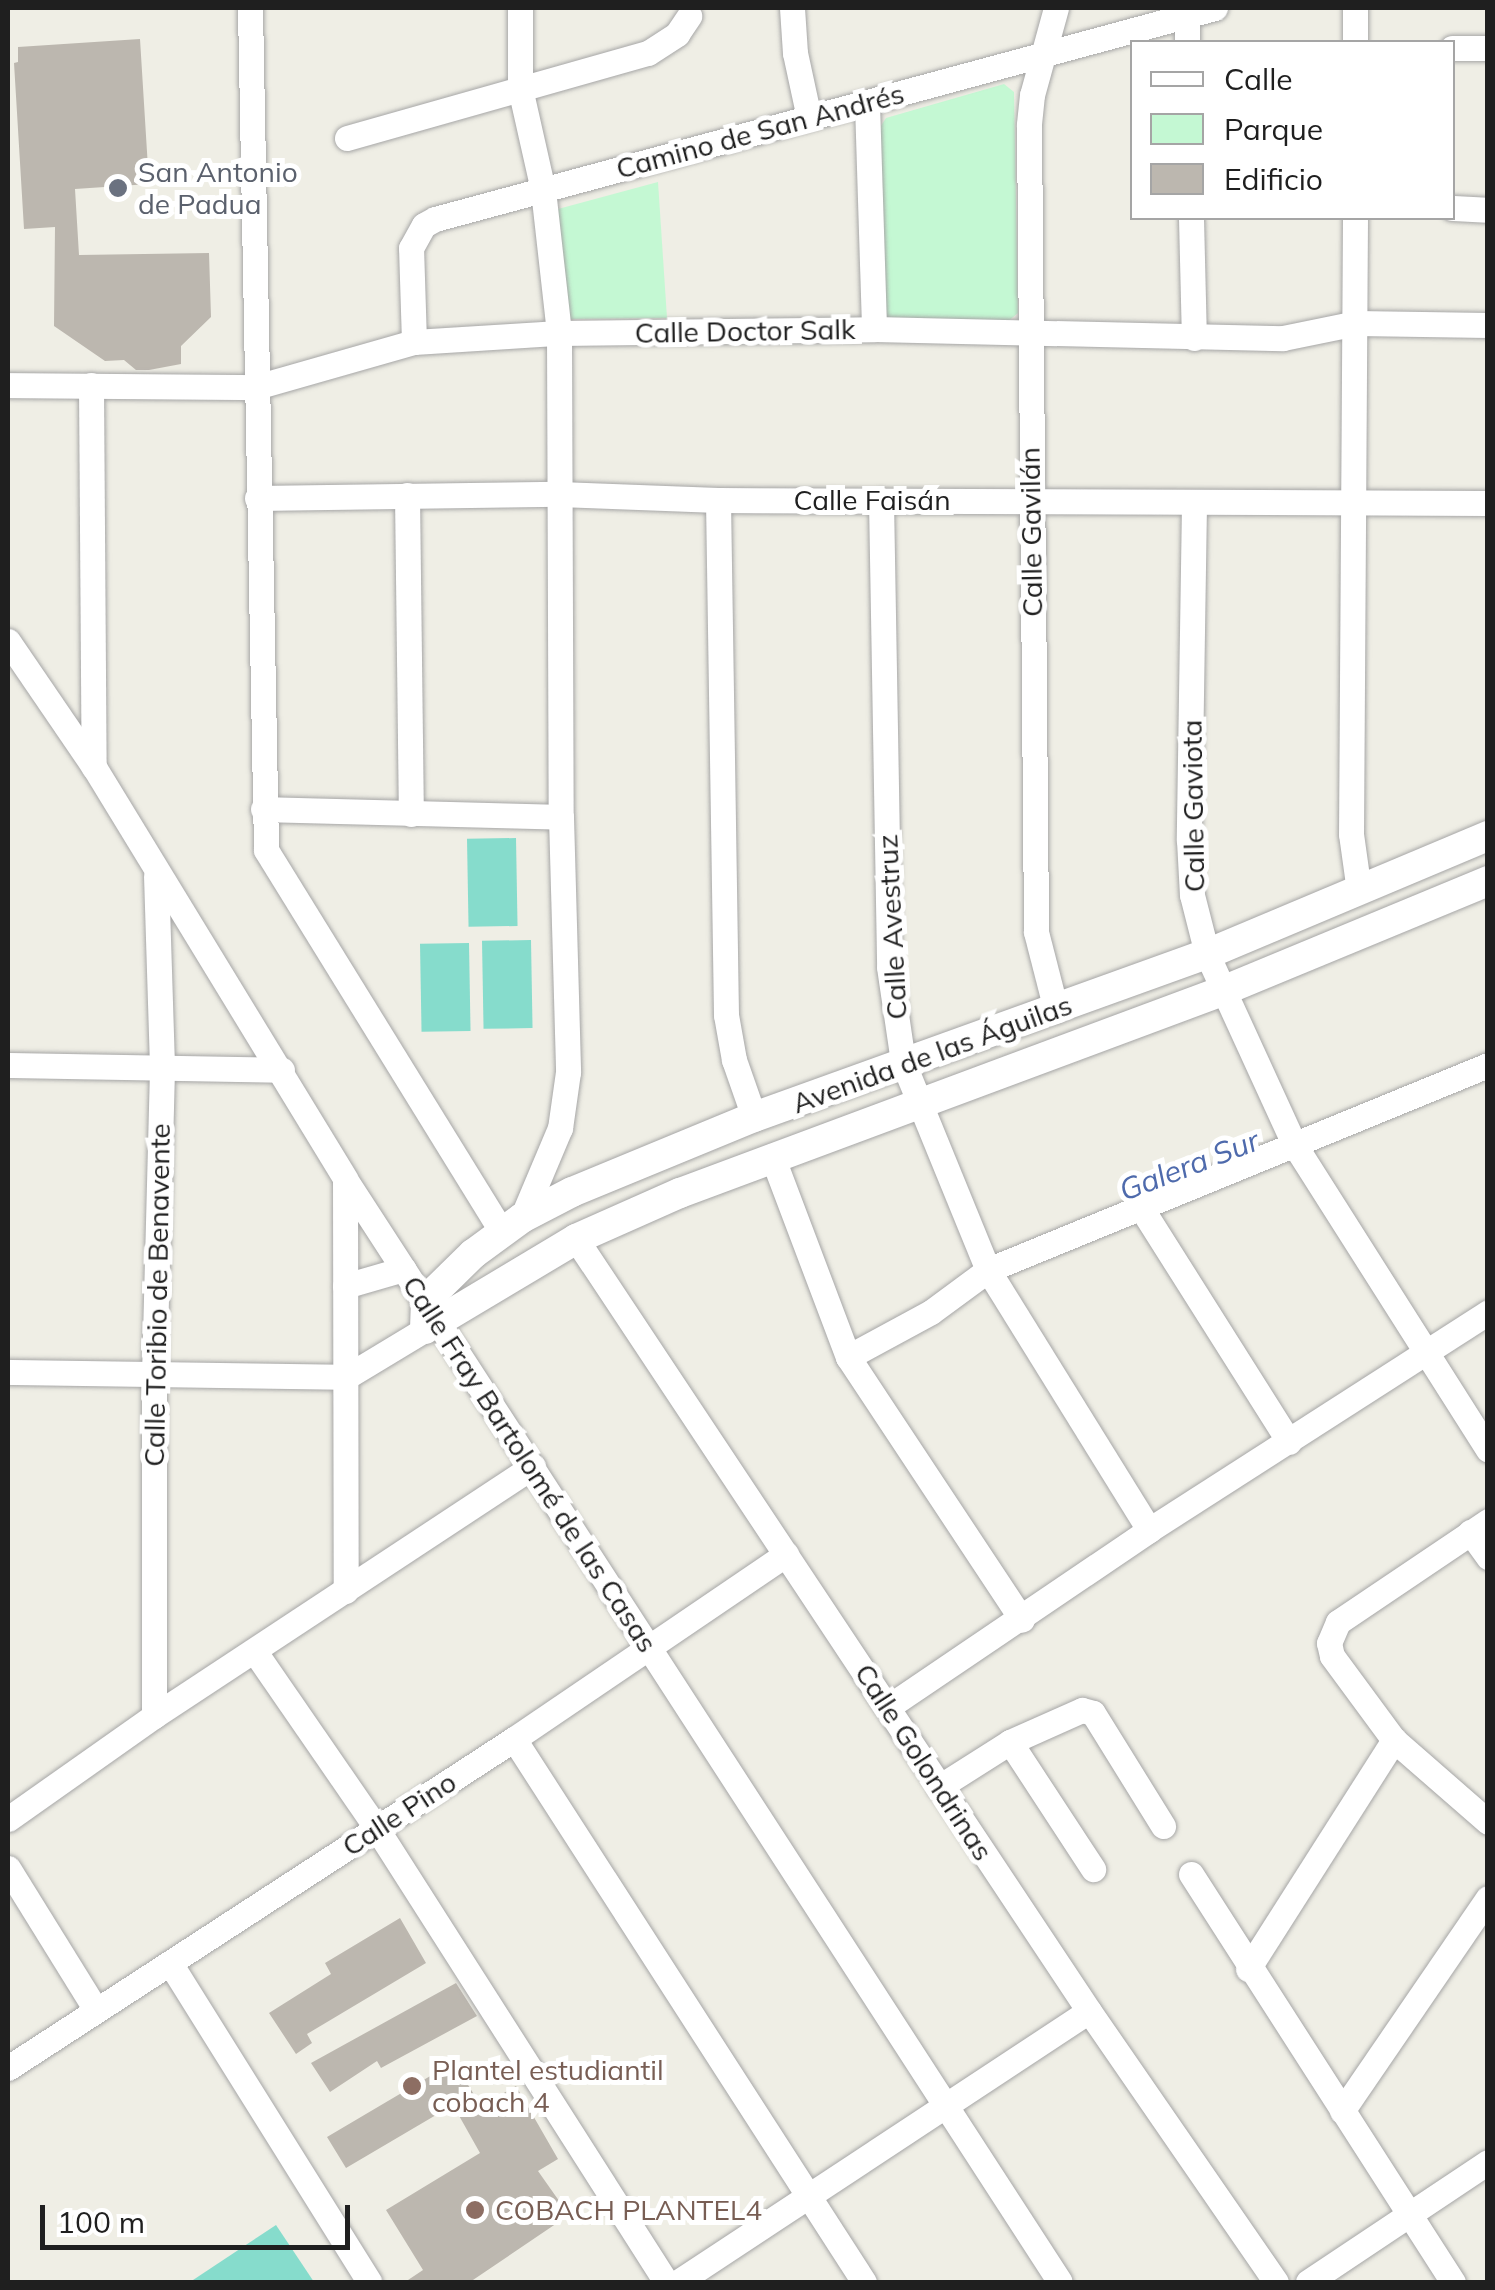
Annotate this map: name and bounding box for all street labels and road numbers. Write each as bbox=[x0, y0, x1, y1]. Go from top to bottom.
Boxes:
street label: Camino de San Andrés bbox=[612, 76, 908, 186]
street label: Calle Doctor Salk bbox=[634, 312, 856, 350]
street label: Calle Gavilán bbox=[1013, 447, 1049, 617]
street label: Calle Faisán bbox=[793, 483, 951, 517]
street label: Calle Gaviota bbox=[1175, 719, 1211, 893]
street label: Calle Avestruz bbox=[870, 834, 914, 1020]
street label: Avenida de las Águilas bbox=[788, 988, 1076, 1120]
street label: Calle Toribio de Benavente bbox=[137, 1123, 177, 1467]
street label: Calle Fray Bartolomé de las Casas bbox=[396, 1270, 664, 1658]
street label: Calle Golondrinas bbox=[848, 1657, 1000, 1867]
street label: Calle Pino bbox=[336, 1765, 462, 1863]

